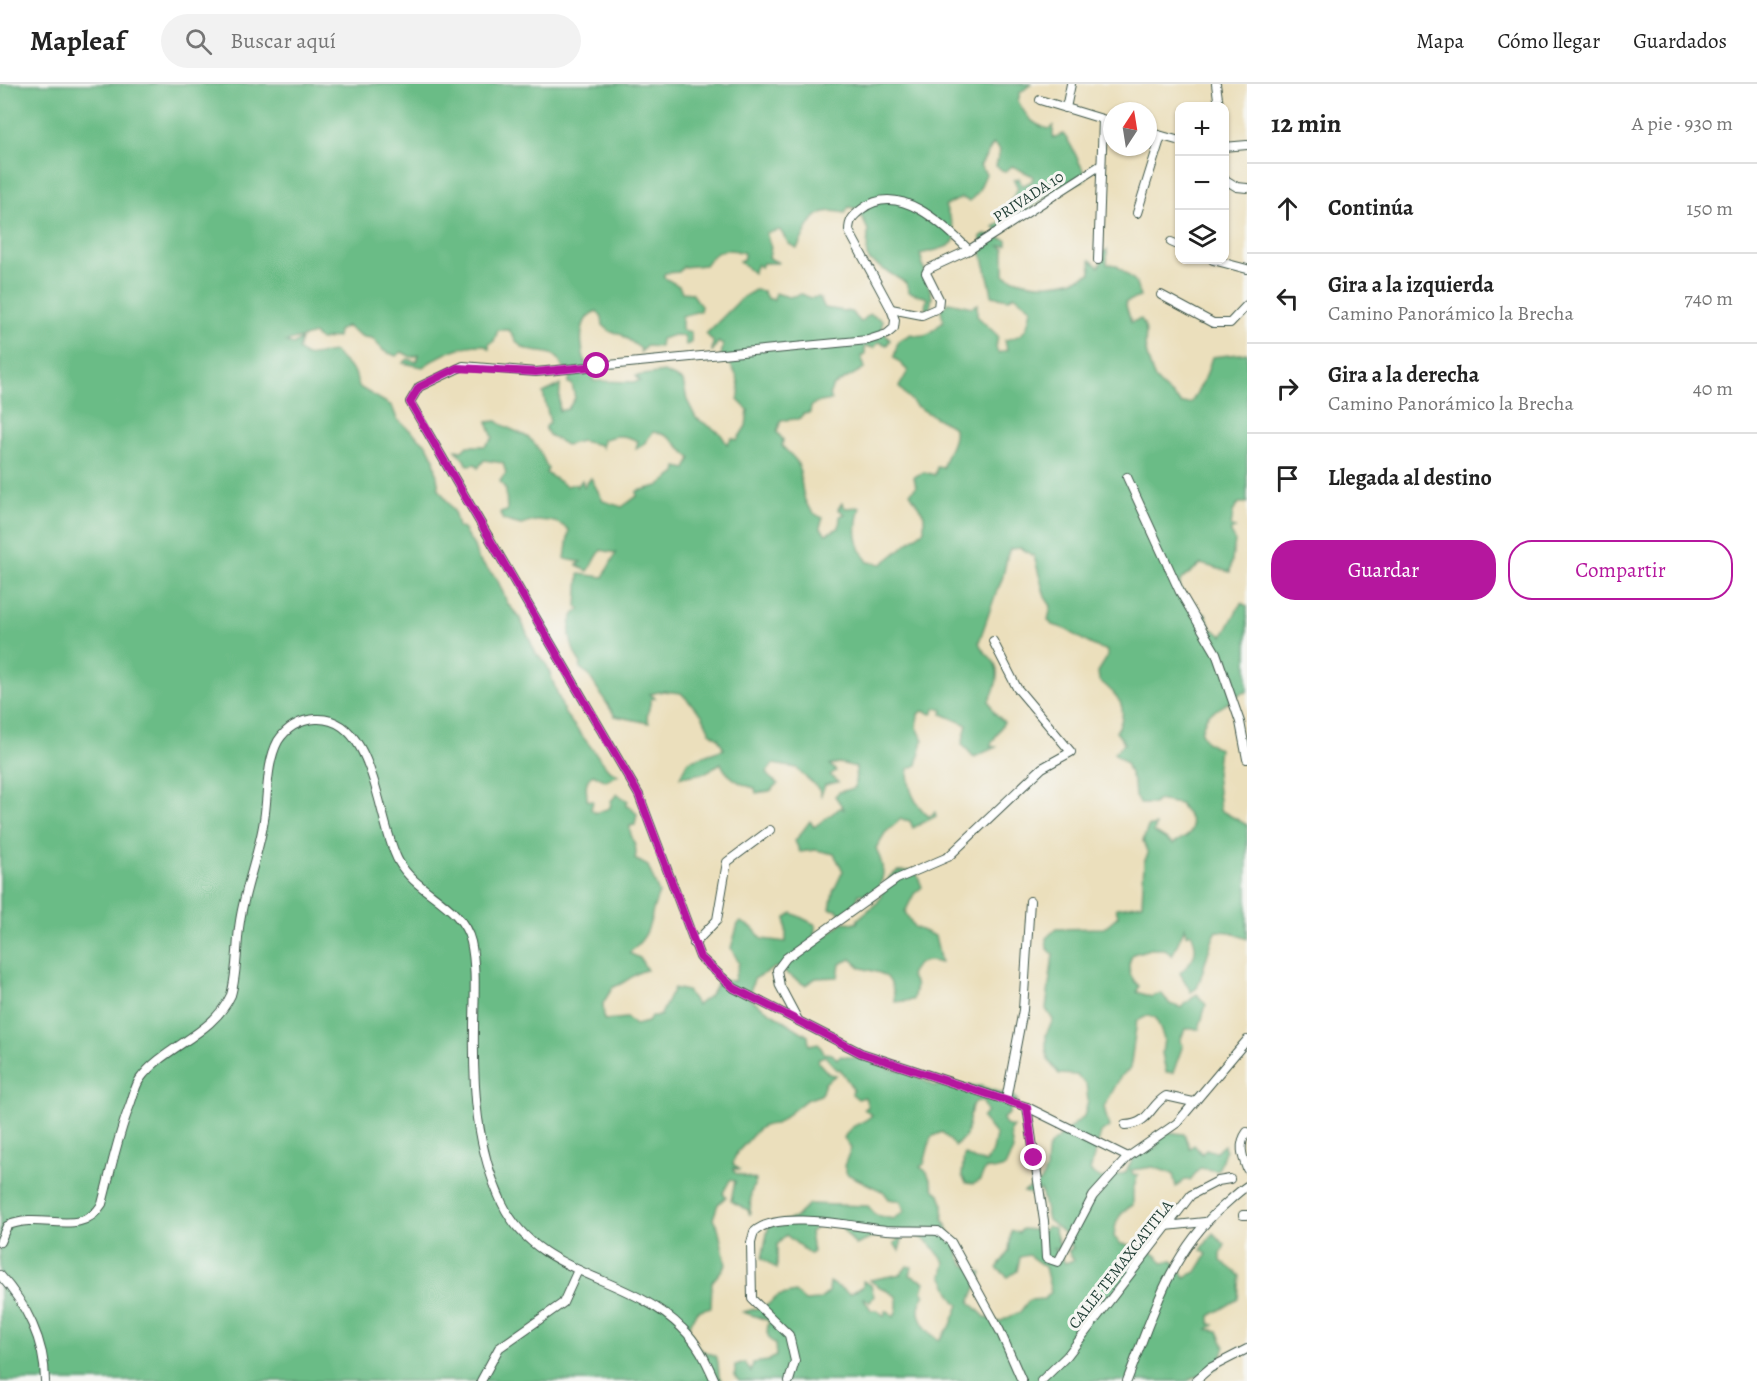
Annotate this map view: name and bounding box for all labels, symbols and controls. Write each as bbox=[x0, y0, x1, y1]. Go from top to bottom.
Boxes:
search box bbox=[161, 14, 581, 68]
text: Mapleaf bbox=[30, 22, 125, 60]
icon: search bbox=[182, 25, 215, 58]
text: Buscar aquí bbox=[230, 26, 336, 56]
text: Mapa bbox=[1416, 27, 1464, 55]
text: Cómo llegar bbox=[1497, 27, 1600, 55]
text: Guardados bbox=[1633, 27, 1727, 55]
north arrow bbox=[1103, 102, 1157, 156]
map controls bbox=[1175, 102, 1229, 264]
button: + bbox=[1175, 102, 1229, 156]
text: 12 min bbox=[1271, 106, 1341, 141]
text: A pie · 930 m bbox=[1632, 110, 1733, 137]
button: − bbox=[1175, 156, 1229, 210]
street label: PRIVADA 10 bbox=[989, 166, 1068, 228]
icon: ahead bbox=[1271, 192, 1304, 225]
text: Continúa bbox=[1328, 193, 1414, 223]
text: 150 m bbox=[1686, 195, 1733, 222]
button: layers bbox=[1175, 210, 1229, 264]
text: Gira a la izquierda bbox=[1328, 270, 1494, 300]
icon: left bbox=[1271, 282, 1304, 315]
text: 740 m bbox=[1684, 285, 1733, 312]
text: Camino Panorámico la Brecha bbox=[1328, 300, 1574, 327]
route start bbox=[583, 352, 609, 378]
text: Gira a la derecha bbox=[1328, 360, 1479, 390]
icon: right bbox=[1271, 372, 1304, 405]
text: 40 m bbox=[1693, 375, 1733, 402]
text: Camino Panorámico la Brecha bbox=[1328, 390, 1574, 417]
icon: arrive bbox=[1271, 462, 1304, 495]
text: Llegada al destino bbox=[1328, 463, 1492, 493]
button: Guardar bbox=[1271, 540, 1496, 600]
button: Compartir bbox=[1508, 540, 1733, 600]
route end bbox=[1020, 1144, 1046, 1170]
street label: CALLE TEMAXCATITLA bbox=[1063, 1195, 1179, 1334]

